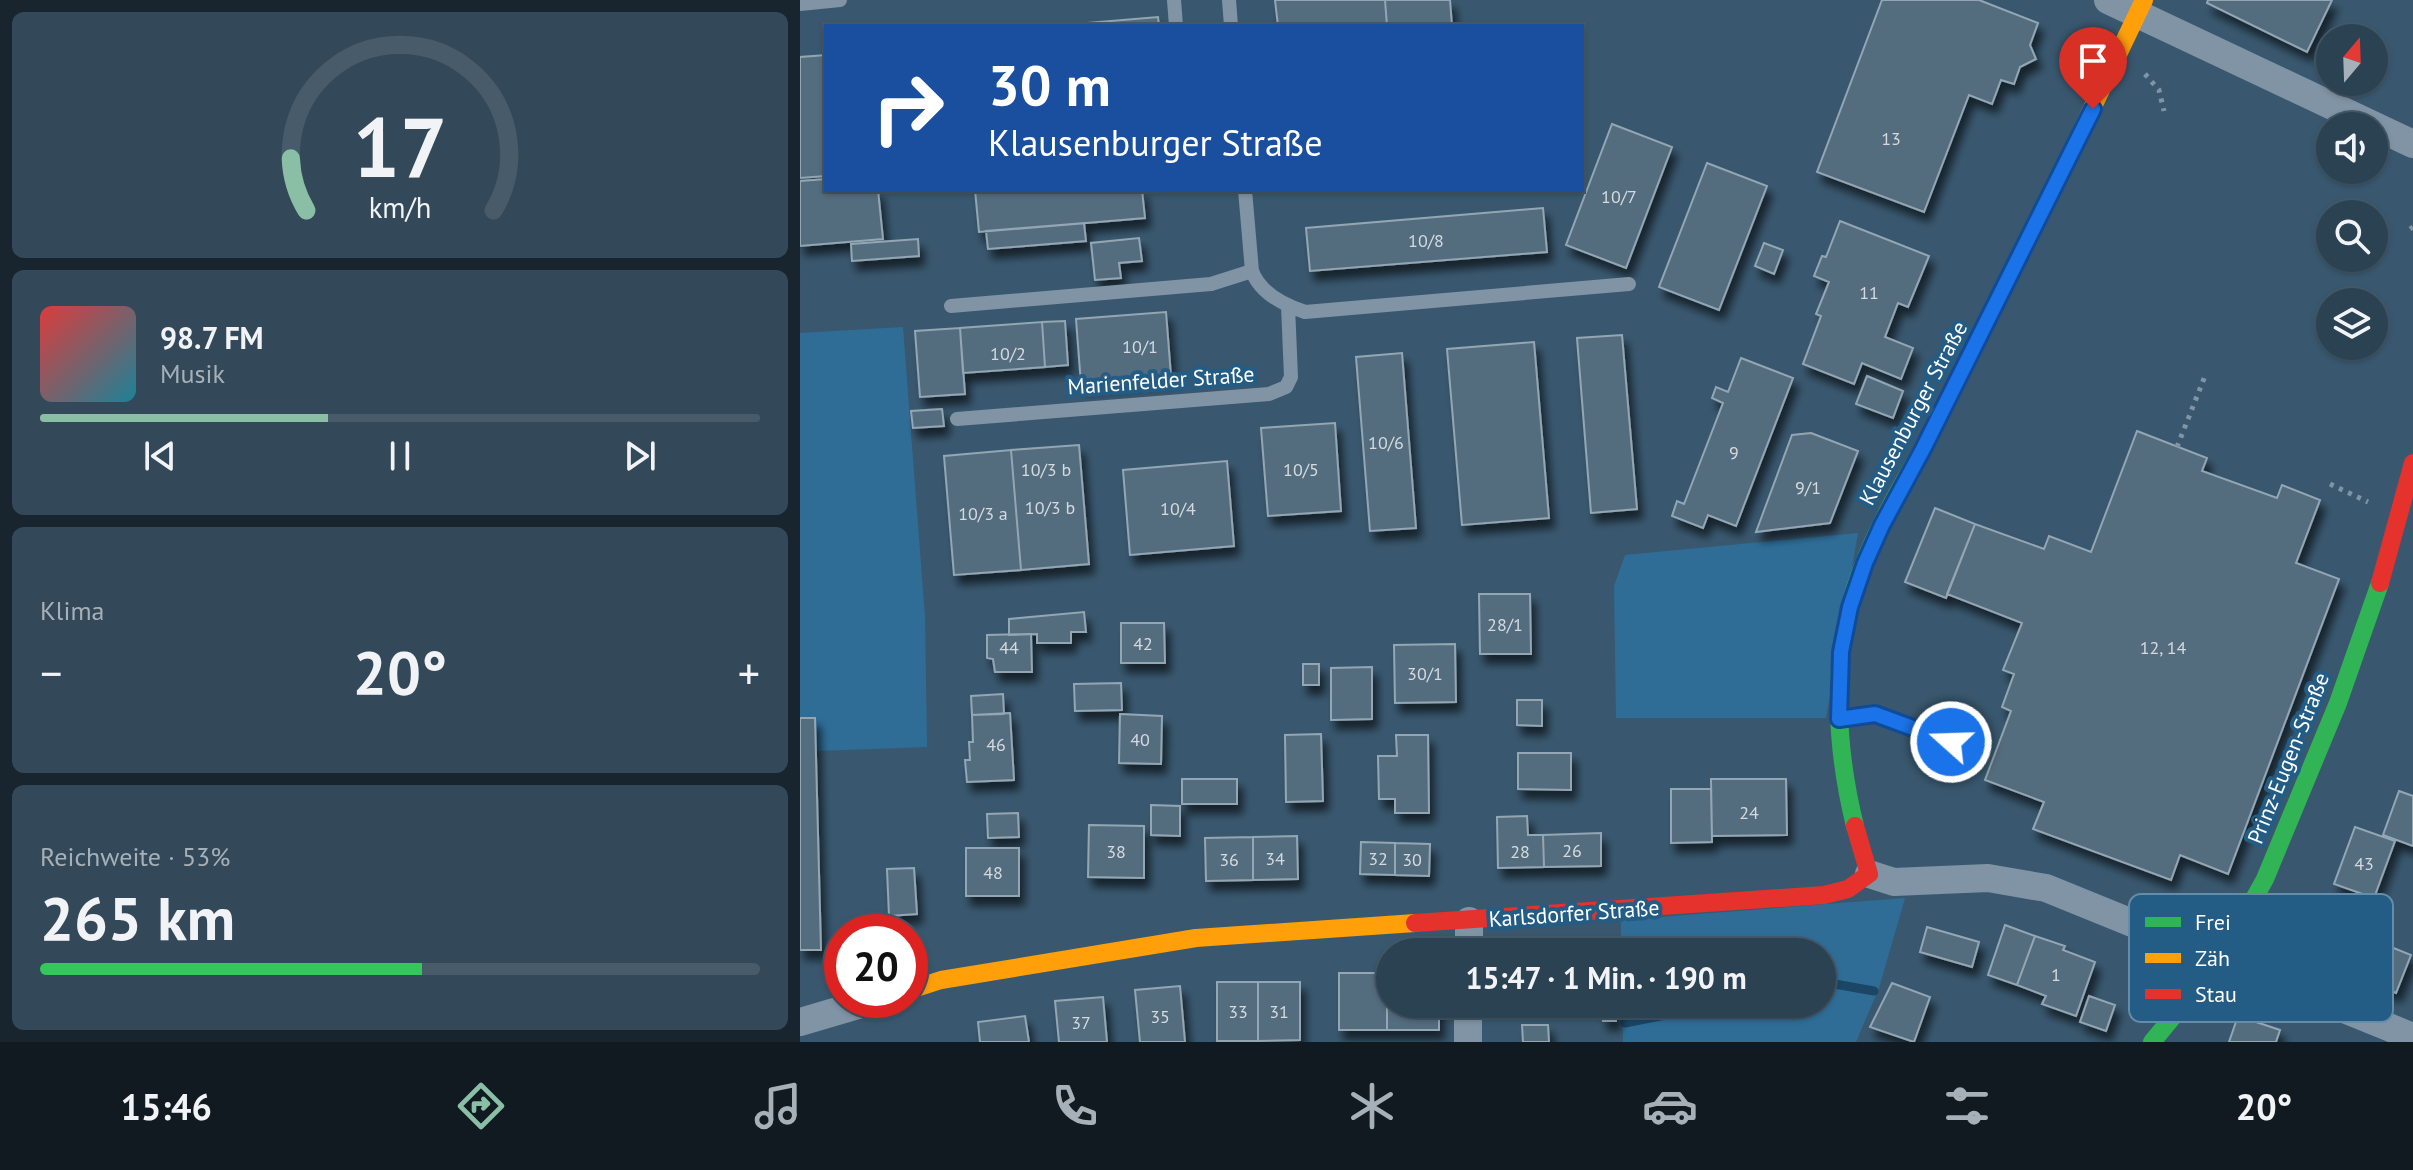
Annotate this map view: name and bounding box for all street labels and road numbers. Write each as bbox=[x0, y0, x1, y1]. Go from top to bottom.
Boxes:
street label: Klausenburger Straße bbox=[1853, 316, 1973, 510]
street label: Marienfelder Straße bbox=[1067, 359, 1255, 401]
street label: Prinz-Eugen-Straße bbox=[2241, 668, 2335, 848]
street label: Karlsdorfer Straße bbox=[1488, 893, 1660, 933]

